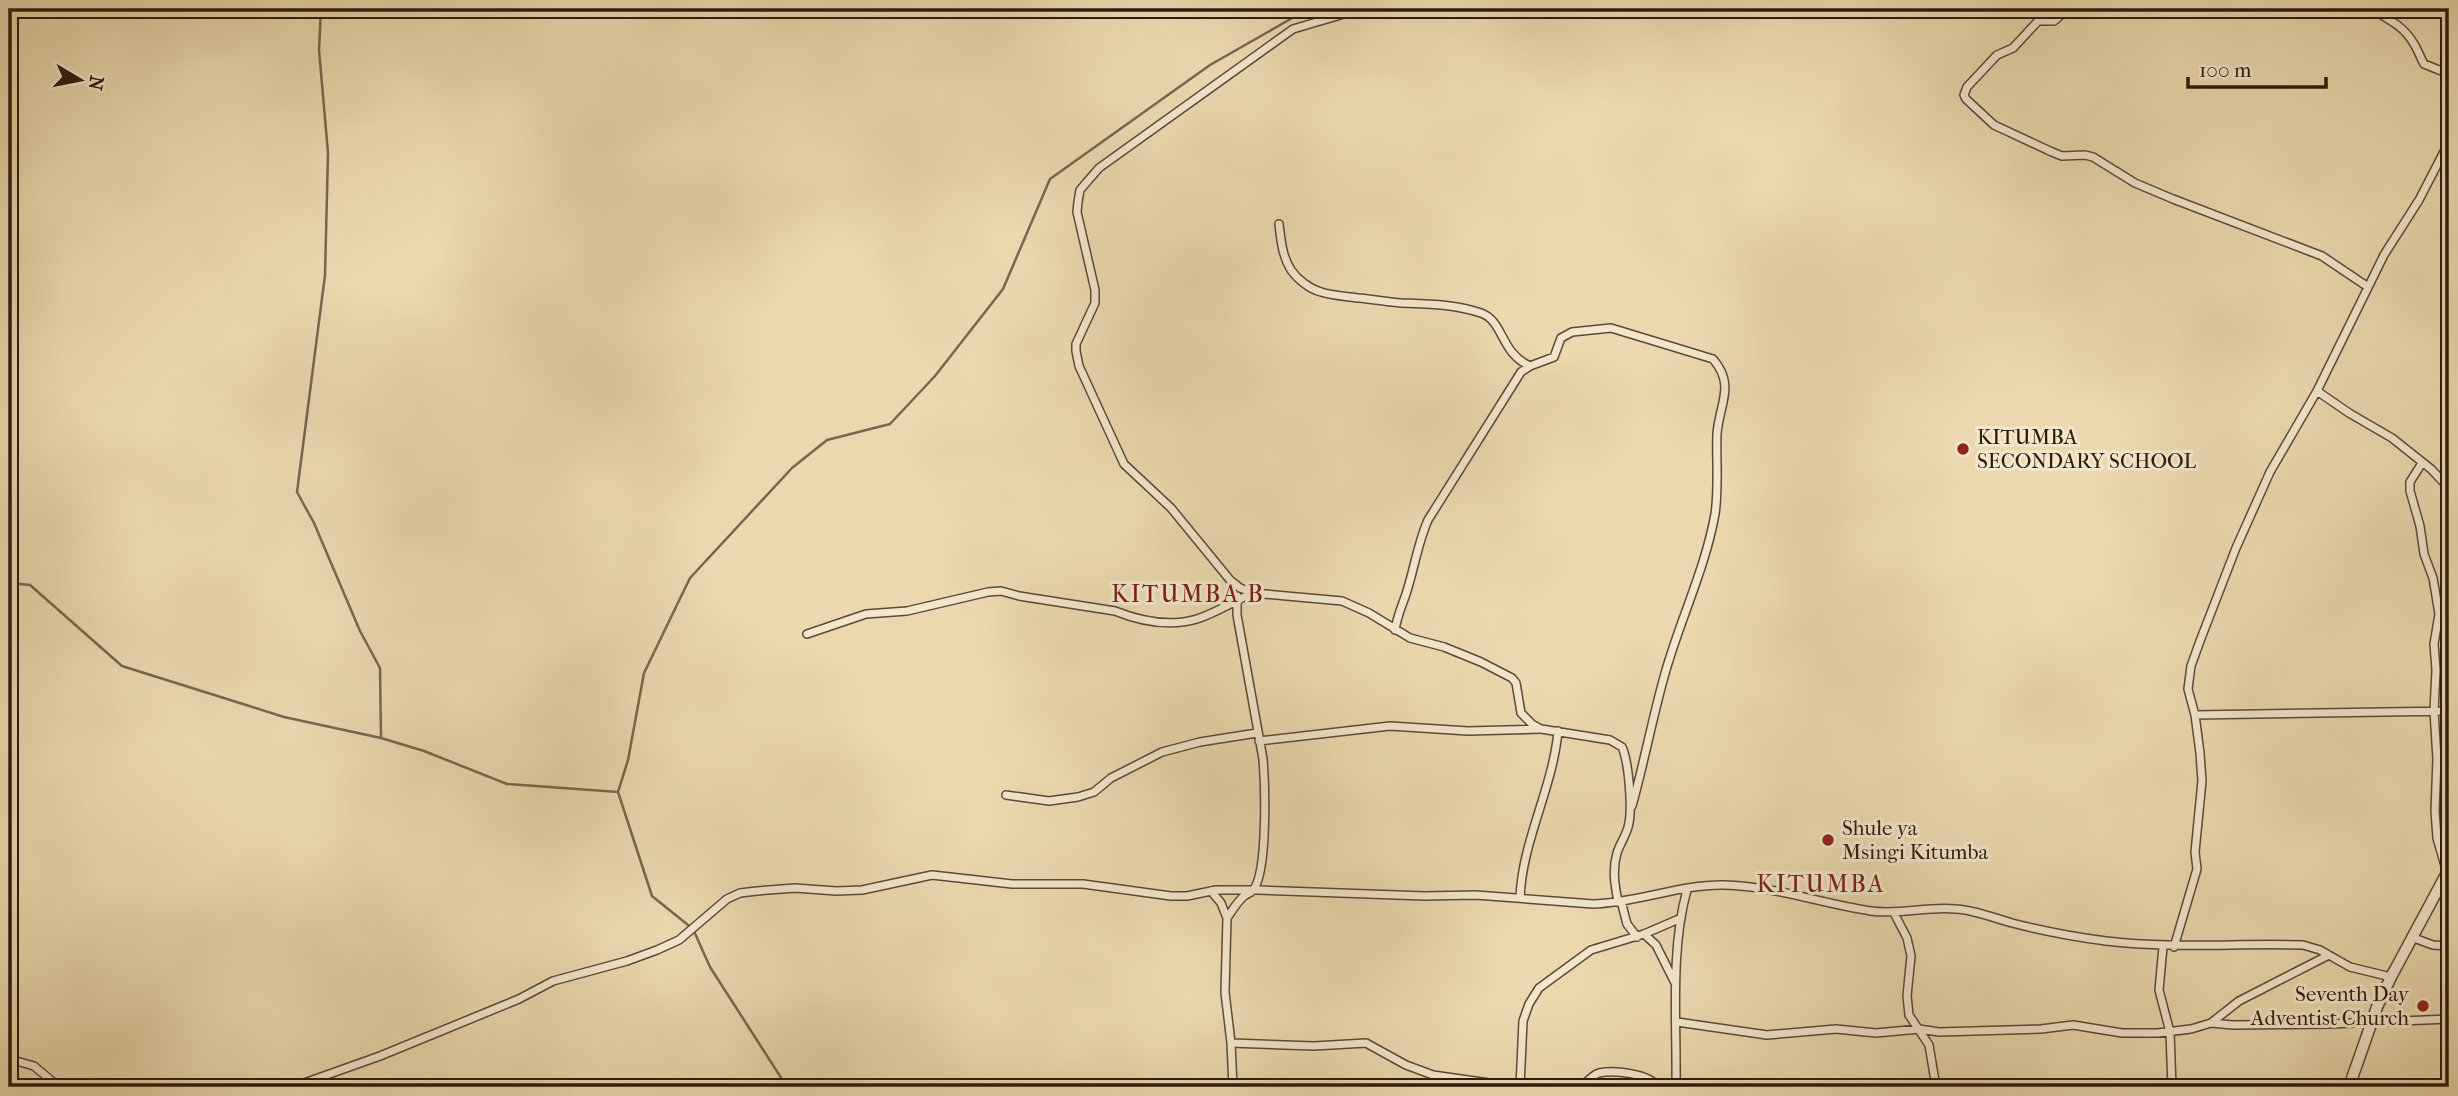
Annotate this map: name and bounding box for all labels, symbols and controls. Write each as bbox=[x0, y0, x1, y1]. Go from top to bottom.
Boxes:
north arrow bbox=[46, 46, 116, 116]
scale bar bbox=[2188, 46, 2327, 90]
text: 100 m bbox=[2199, 58, 2252, 82]
text: N bbox=[84, 74, 108, 92]
place label: KITUMBA SECONDARY SCHOOL bbox=[1977, 425, 2196, 473]
marker: KITUMBA SECONDARY SCHOOL bbox=[1955, 441, 1971, 457]
district label: KITUMBA B bbox=[1111, 580, 1265, 608]
place label: Shule ya Msingi Kitumba bbox=[1842, 816, 1988, 864]
marker: Shule ya Msingi Kitumba bbox=[1820, 832, 1836, 848]
district label: KITUMBA bbox=[1757, 870, 1885, 898]
place label: Seventh Day Adventist Church bbox=[2250, 982, 2410, 1030]
marker: Seventh Day Adventist Church bbox=[2415, 998, 2431, 1014]

